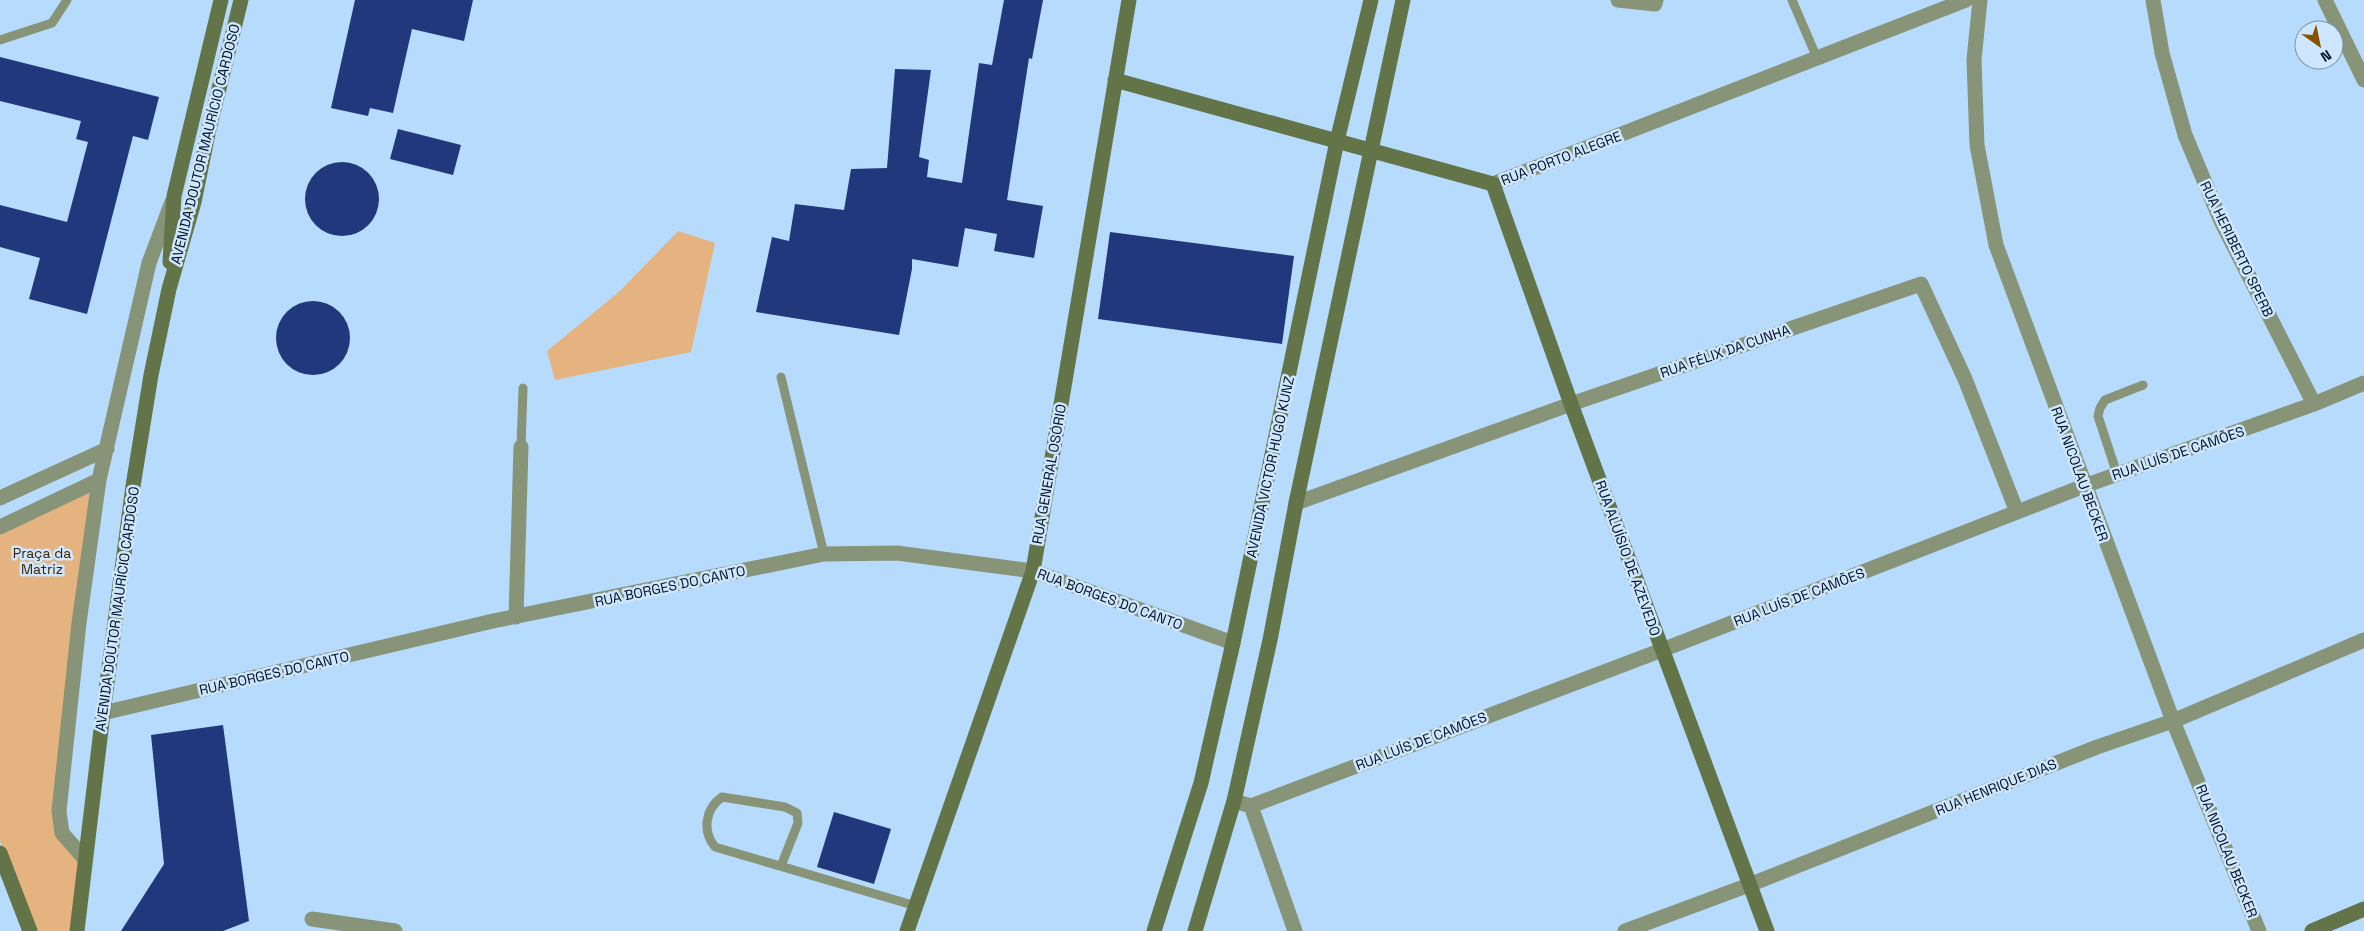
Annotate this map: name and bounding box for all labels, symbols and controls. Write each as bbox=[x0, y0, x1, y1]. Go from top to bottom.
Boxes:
north arrow bbox=[2294, 20, 2344, 70]
street label: AVENIDA DOUTOR MAURÍCIO CARDOSO bbox=[166, 22, 244, 266]
text: N bbox=[2317, 46, 2335, 66]
street label: RUA PORTO ALEGRE bbox=[1498, 127, 1624, 189]
street label: RUA HERIBERTO SPERB bbox=[2196, 178, 2278, 320]
street label: RUA FÉLIX DA CUNHA bbox=[1658, 320, 1792, 382]
street label: AVENIDA VICTOR HUGO KUNZ bbox=[1242, 375, 1298, 559]
street label: RUA GENERAL OSÓRIO bbox=[1028, 403, 1070, 545]
street label: RUA NICOLAU BECKER bbox=[2047, 404, 2113, 544]
street label: RUA LUÍS DE CAMÕES bbox=[2109, 422, 2247, 484]
street label: RUA ALUÍSIO DE AZEVEDO bbox=[1591, 478, 1665, 638]
street label: AVENIDA DOUTOR MAURÍCIO CARDOSO bbox=[91, 485, 143, 733]
park label: Praça da Matriz bbox=[13, 544, 71, 578]
street label: RUA BORGES DO CANTO bbox=[593, 561, 747, 611]
street label: RUA BORGES DO CANTO bbox=[1035, 564, 1185, 634]
street label: RUA LUÍS DE CAMÕES bbox=[1731, 564, 1867, 630]
street label: RUA BORGES DO CANTO bbox=[197, 647, 351, 699]
street label: RUA LUÍS DE CAMÕES bbox=[1353, 708, 1489, 774]
street label: RUA HENRIQUE DIAS bbox=[1933, 754, 2059, 820]
street label: RUA NICOLAU BECKER bbox=[2192, 782, 2262, 920]

